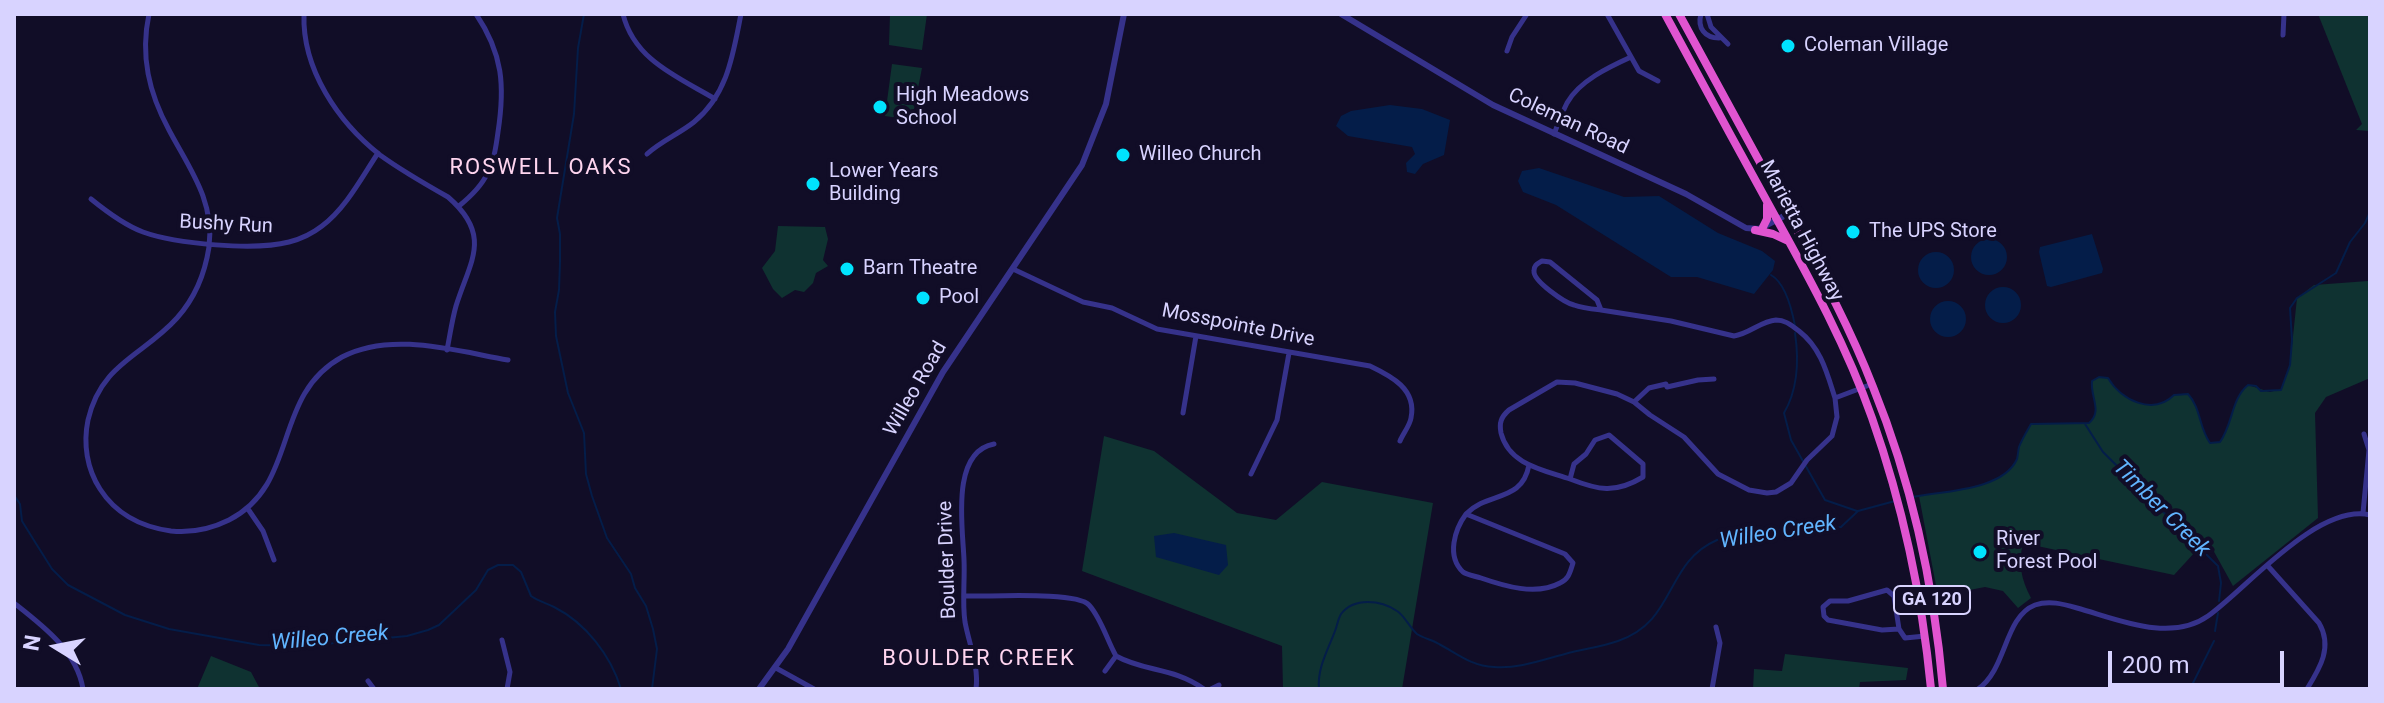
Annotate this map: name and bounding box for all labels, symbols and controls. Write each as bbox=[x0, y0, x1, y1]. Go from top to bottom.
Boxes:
place label: Coleman Village bbox=[1804, 34, 1948, 58]
marker: Coleman Village bbox=[1779, 37, 1797, 55]
place label: High Meadows School bbox=[896, 84, 1029, 131]
street label: Coleman Road bbox=[1504, 84, 1632, 160]
marker: High Meadows School bbox=[871, 98, 889, 116]
place label: Willeo Church bbox=[1139, 143, 1261, 167]
marker: Willeo Church bbox=[1114, 146, 1132, 164]
district label: ROSWELL OAKS bbox=[449, 155, 633, 181]
street label: Marietta Highway bbox=[1754, 156, 1848, 306]
place label: Lower Years Building bbox=[829, 160, 939, 207]
marker: Lower Years Building bbox=[804, 175, 822, 193]
street label: Bushy Run bbox=[179, 211, 273, 239]
place label: The UPS Store bbox=[1869, 220, 1997, 244]
marker: The UPS Store bbox=[1844, 223, 1862, 241]
place label: Barn Theatre bbox=[863, 257, 977, 281]
marker: Barn Theatre bbox=[838, 260, 856, 278]
place label: Pool bbox=[939, 286, 979, 310]
marker: Pool bbox=[914, 289, 932, 307]
street label: Mosspointe Drive bbox=[1160, 299, 1316, 353]
street label: Willeo Road bbox=[879, 337, 953, 441]
water label: Timber Creek bbox=[2107, 455, 2215, 563]
street label: Boulder Drive bbox=[934, 500, 962, 620]
water label: Willeo Creek bbox=[1718, 511, 1838, 555]
place label: River Forest Pool bbox=[1996, 528, 2097, 575]
marker: River Forest Pool bbox=[1971, 543, 1989, 561]
road number: GA 120 bbox=[1894, 586, 1970, 614]
north arrow bbox=[16, 607, 96, 687]
water label: Willeo Creek bbox=[270, 621, 390, 657]
text: N bbox=[18, 633, 46, 653]
scale bar bbox=[2112, 635, 2288, 685]
district label: BOULDER CREEK bbox=[882, 646, 1076, 672]
text: 200 m bbox=[2122, 651, 2189, 679]

